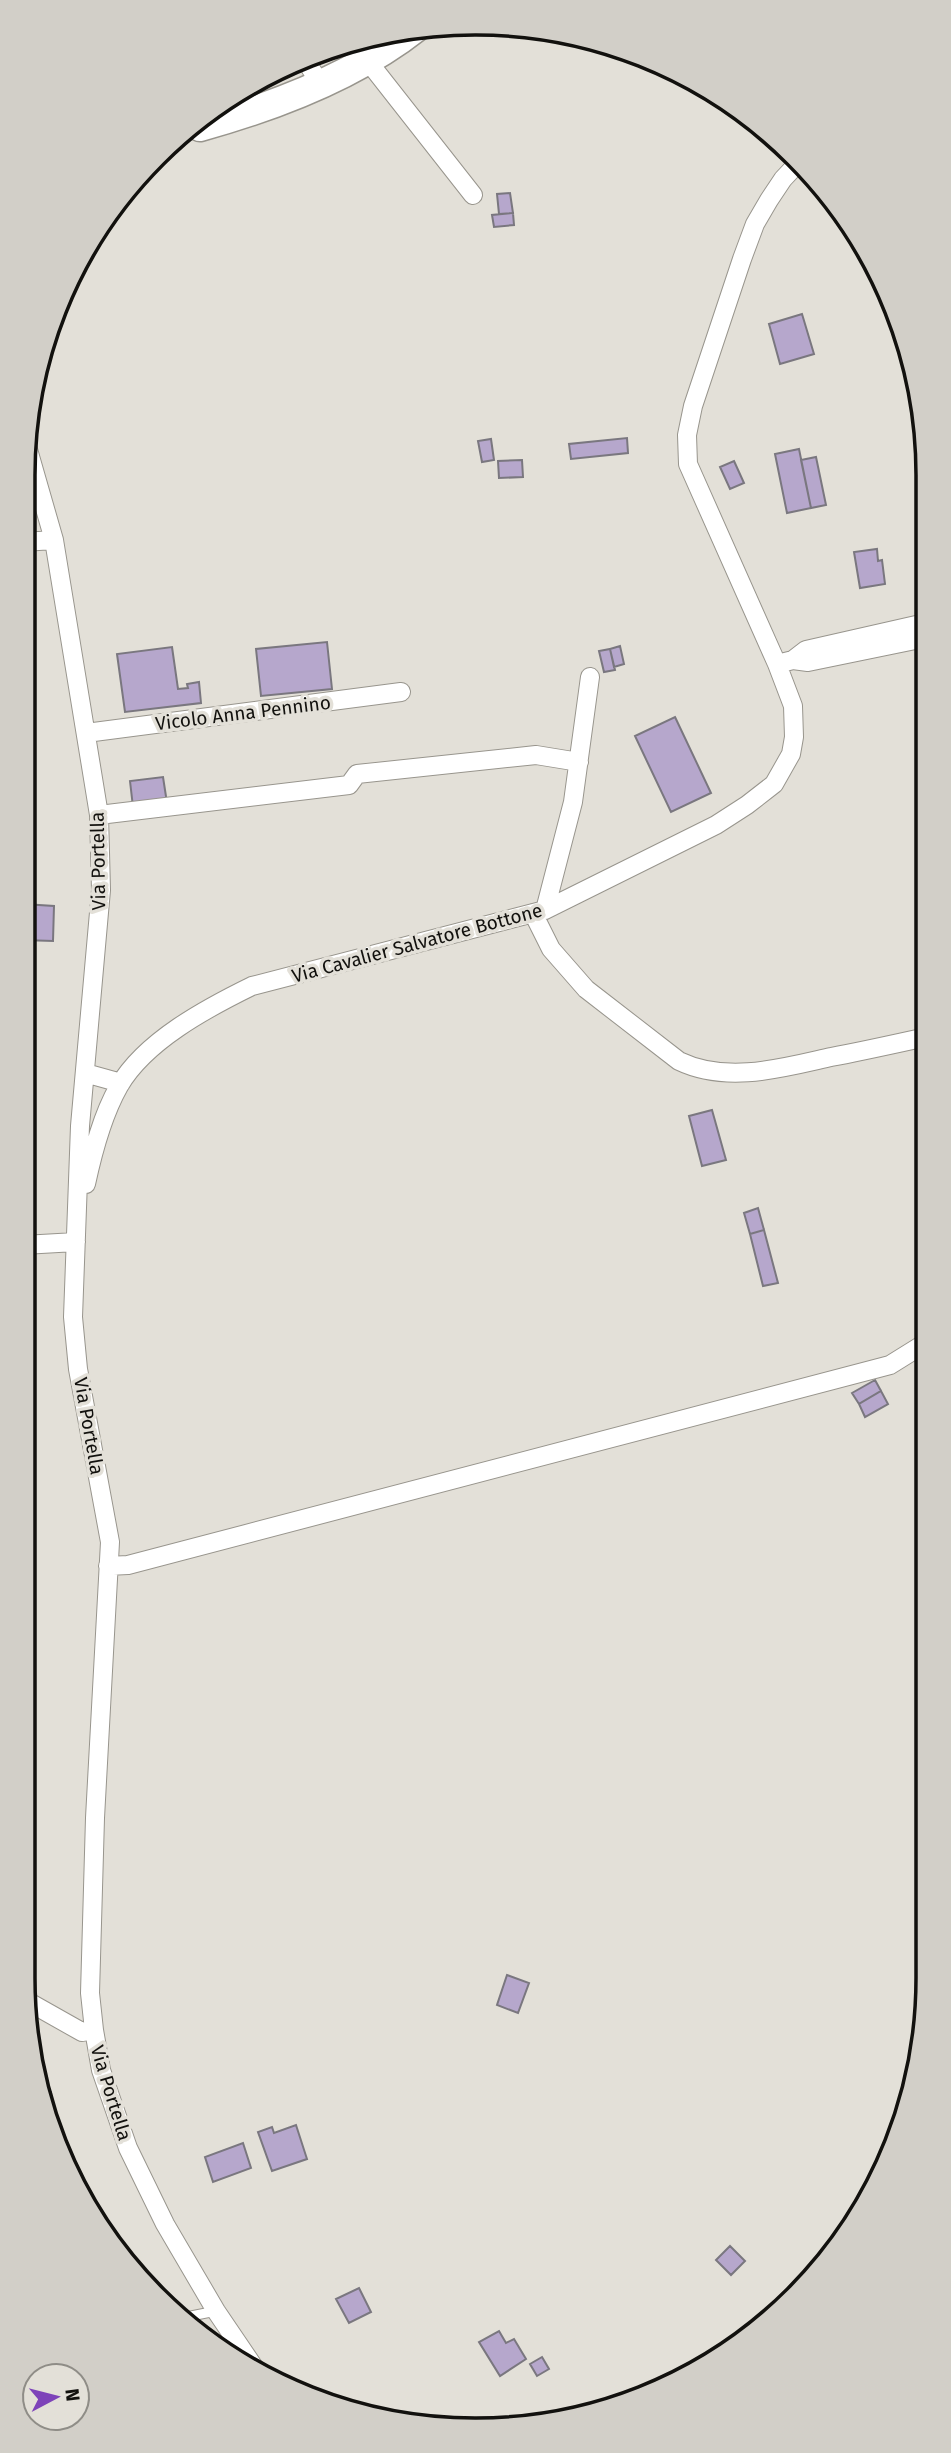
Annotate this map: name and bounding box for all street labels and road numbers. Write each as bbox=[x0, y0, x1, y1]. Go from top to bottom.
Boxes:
street label: Vicolo Anna Pennino bbox=[154, 691, 332, 735]
street label: Via Portella bbox=[86, 812, 110, 910]
street label: Via Cavalier Salvatore Bottone bbox=[289, 898, 545, 988]
street label: Via Portella bbox=[69, 1376, 109, 1476]
street label: Via Portella bbox=[86, 2043, 136, 2143]

